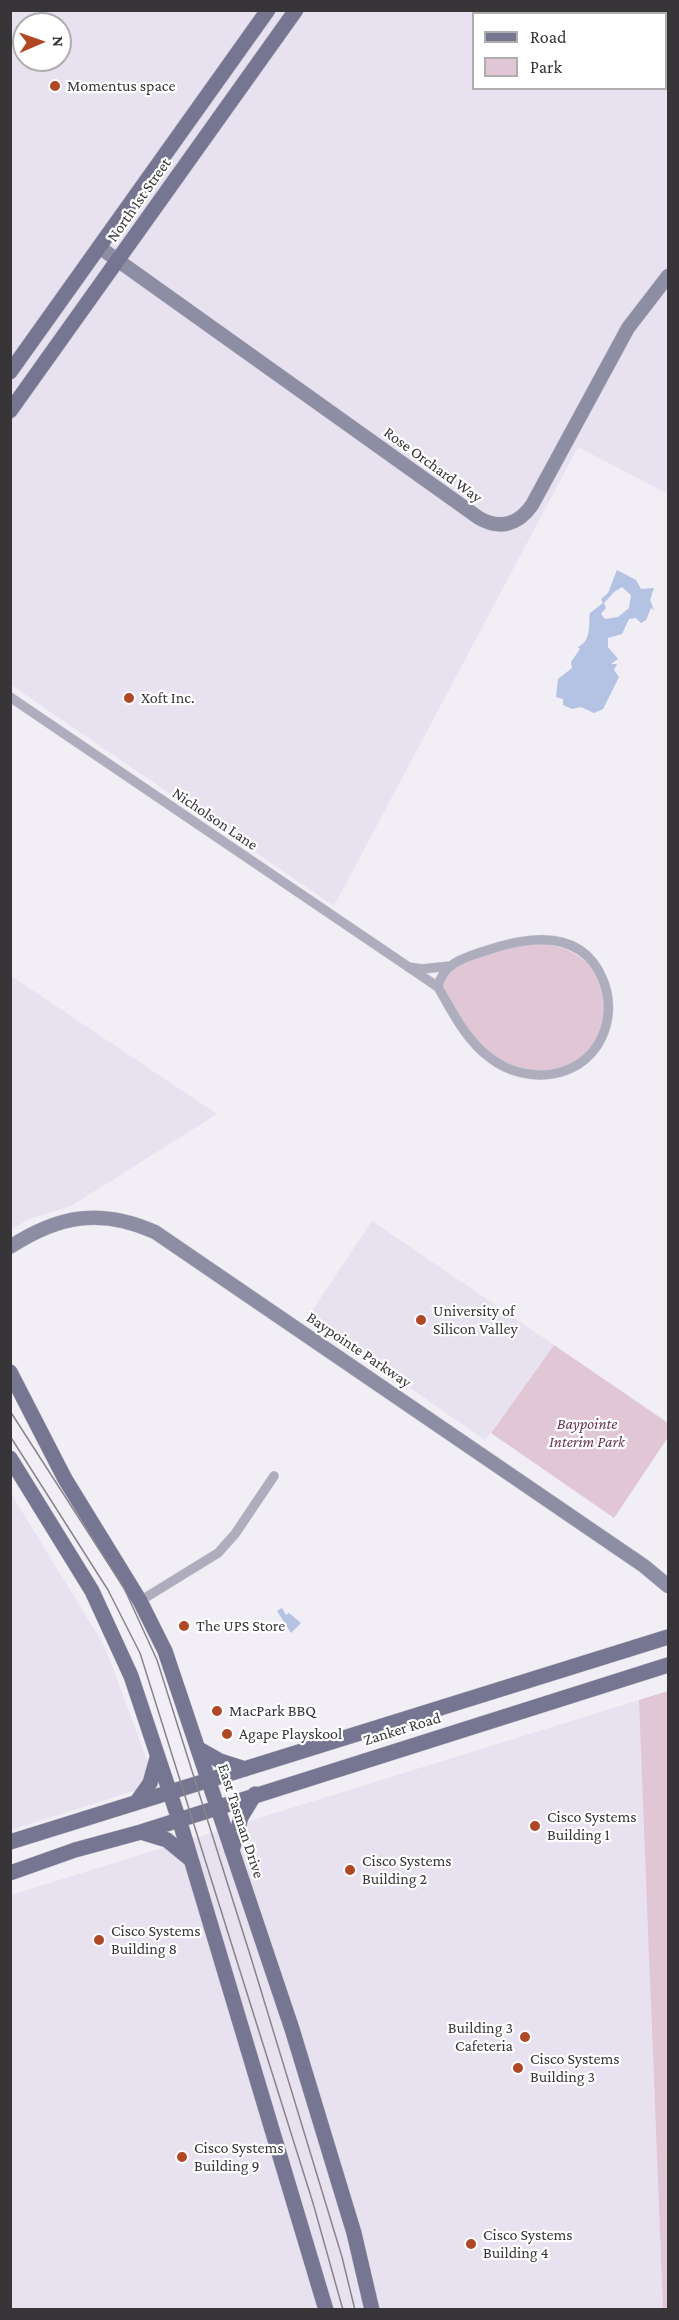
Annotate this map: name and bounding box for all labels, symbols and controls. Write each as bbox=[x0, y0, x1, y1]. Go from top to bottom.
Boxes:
north arrow bbox=[12, 12, 72, 72]
legend bbox=[472, 12, 667, 90]
text: Road bbox=[530, 27, 567, 47]
text: N bbox=[50, 36, 67, 47]
text: Park bbox=[530, 57, 562, 77]
place label: Momentus space bbox=[67, 76, 175, 96]
marker: Momentus space bbox=[48, 79, 62, 93]
street label: North 1st Street bbox=[103, 154, 175, 246]
street label: Rose Orchard Way bbox=[380, 423, 486, 507]
place label: Xoft Inc. bbox=[141, 688, 195, 708]
marker: Xoft Inc. bbox=[122, 691, 136, 705]
street label: Nicholson Lane bbox=[169, 783, 261, 855]
place label: University of Silicon Valley bbox=[433, 1301, 518, 1339]
street label: Baypointe Parkway bbox=[303, 1308, 415, 1392]
marker: University of Silicon Valley bbox=[414, 1313, 428, 1327]
park label: Baypointe Interim Park bbox=[549, 1414, 625, 1452]
place label: The UPS Store bbox=[196, 1616, 285, 1636]
marker: The UPS Store bbox=[177, 1619, 191, 1633]
place label: MacPark BBQ bbox=[229, 1701, 316, 1721]
marker: MacPark BBQ bbox=[210, 1704, 224, 1718]
street label: Zanker Road bbox=[361, 1708, 443, 1750]
place label: Agape Playskool bbox=[239, 1724, 342, 1744]
marker: Agape Playskool bbox=[220, 1727, 234, 1741]
street label: East Tasman Drive bbox=[213, 1761, 269, 1881]
place label: Cisco Systems Building 1 bbox=[547, 1807, 637, 1845]
marker: Cisco Systems Building 1 bbox=[528, 1819, 542, 1833]
place label: Cisco Systems Building 2 bbox=[362, 1851, 452, 1889]
marker: Cisco Systems Building 2 bbox=[343, 1863, 357, 1877]
place label: Cisco Systems Building 8 bbox=[111, 1921, 201, 1959]
marker: Cisco Systems Building 8 bbox=[92, 1933, 106, 1947]
place label: Building 3 Cafeteria bbox=[448, 2018, 513, 2056]
marker: Building 3 Cafeteria bbox=[518, 2030, 532, 2044]
place label: Cisco Systems Building 3 bbox=[530, 2049, 620, 2087]
marker: Cisco Systems Building 3 bbox=[511, 2061, 525, 2075]
place label: Cisco Systems Building 9 bbox=[194, 2138, 284, 2176]
marker: Cisco Systems Building 9 bbox=[175, 2150, 189, 2164]
place label: Cisco Systems Building 4 bbox=[483, 2225, 573, 2263]
marker: Cisco Systems Building 4 bbox=[464, 2237, 478, 2251]

